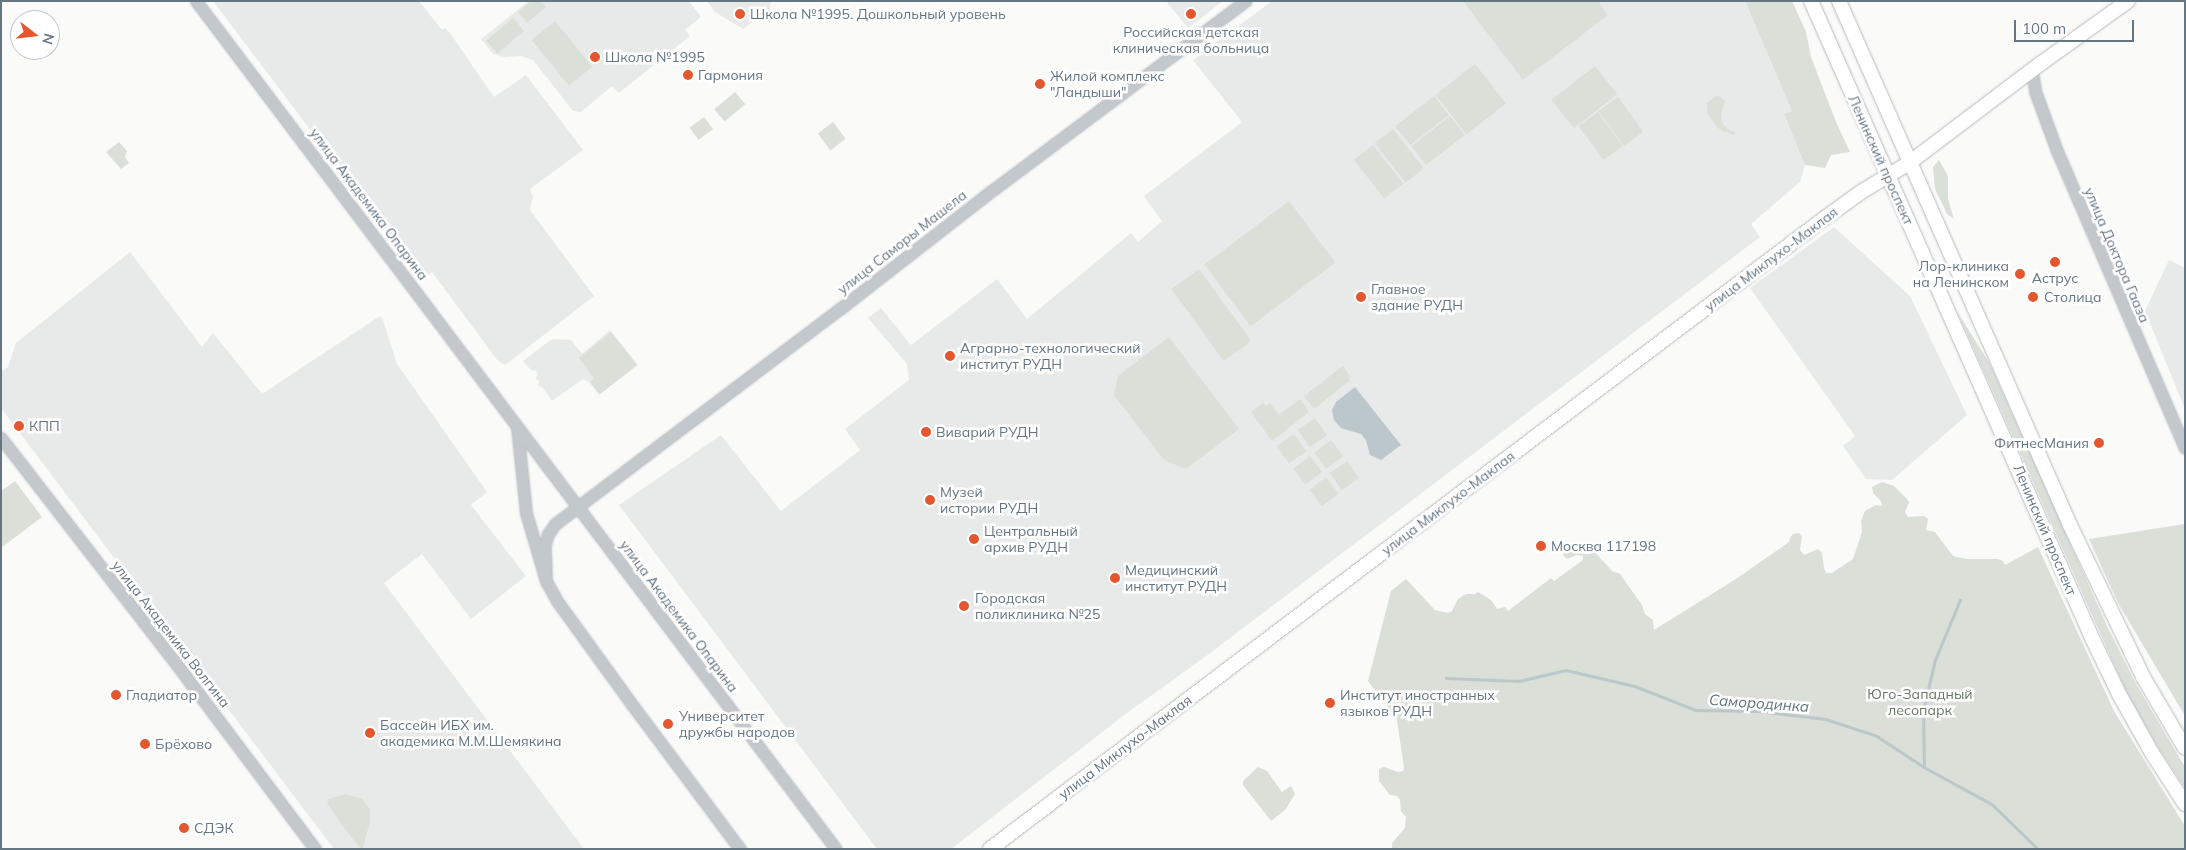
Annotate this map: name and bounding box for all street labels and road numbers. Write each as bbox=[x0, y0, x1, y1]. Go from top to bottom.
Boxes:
street label: Ленинский проспект bbox=[1845, 92, 1917, 228]
street label: улица Академика Опарина bbox=[306, 125, 432, 283]
street label: улица Доктора Гааза bbox=[2081, 185, 2153, 325]
street label: улица Саморы Машела bbox=[834, 186, 970, 298]
street label: улица Миклухо-Маклая bbox=[1701, 203, 1841, 315]
street label: улица Миклухо-Маклая bbox=[1378, 447, 1518, 559]
street label: Ленинский проспект bbox=[2010, 462, 2080, 598]
street label: улица Академика Опарина bbox=[616, 537, 742, 695]
street label: улица Академика Волгина bbox=[108, 557, 234, 711]
street label: улица Миклухо-Маклая bbox=[1055, 691, 1195, 803]

